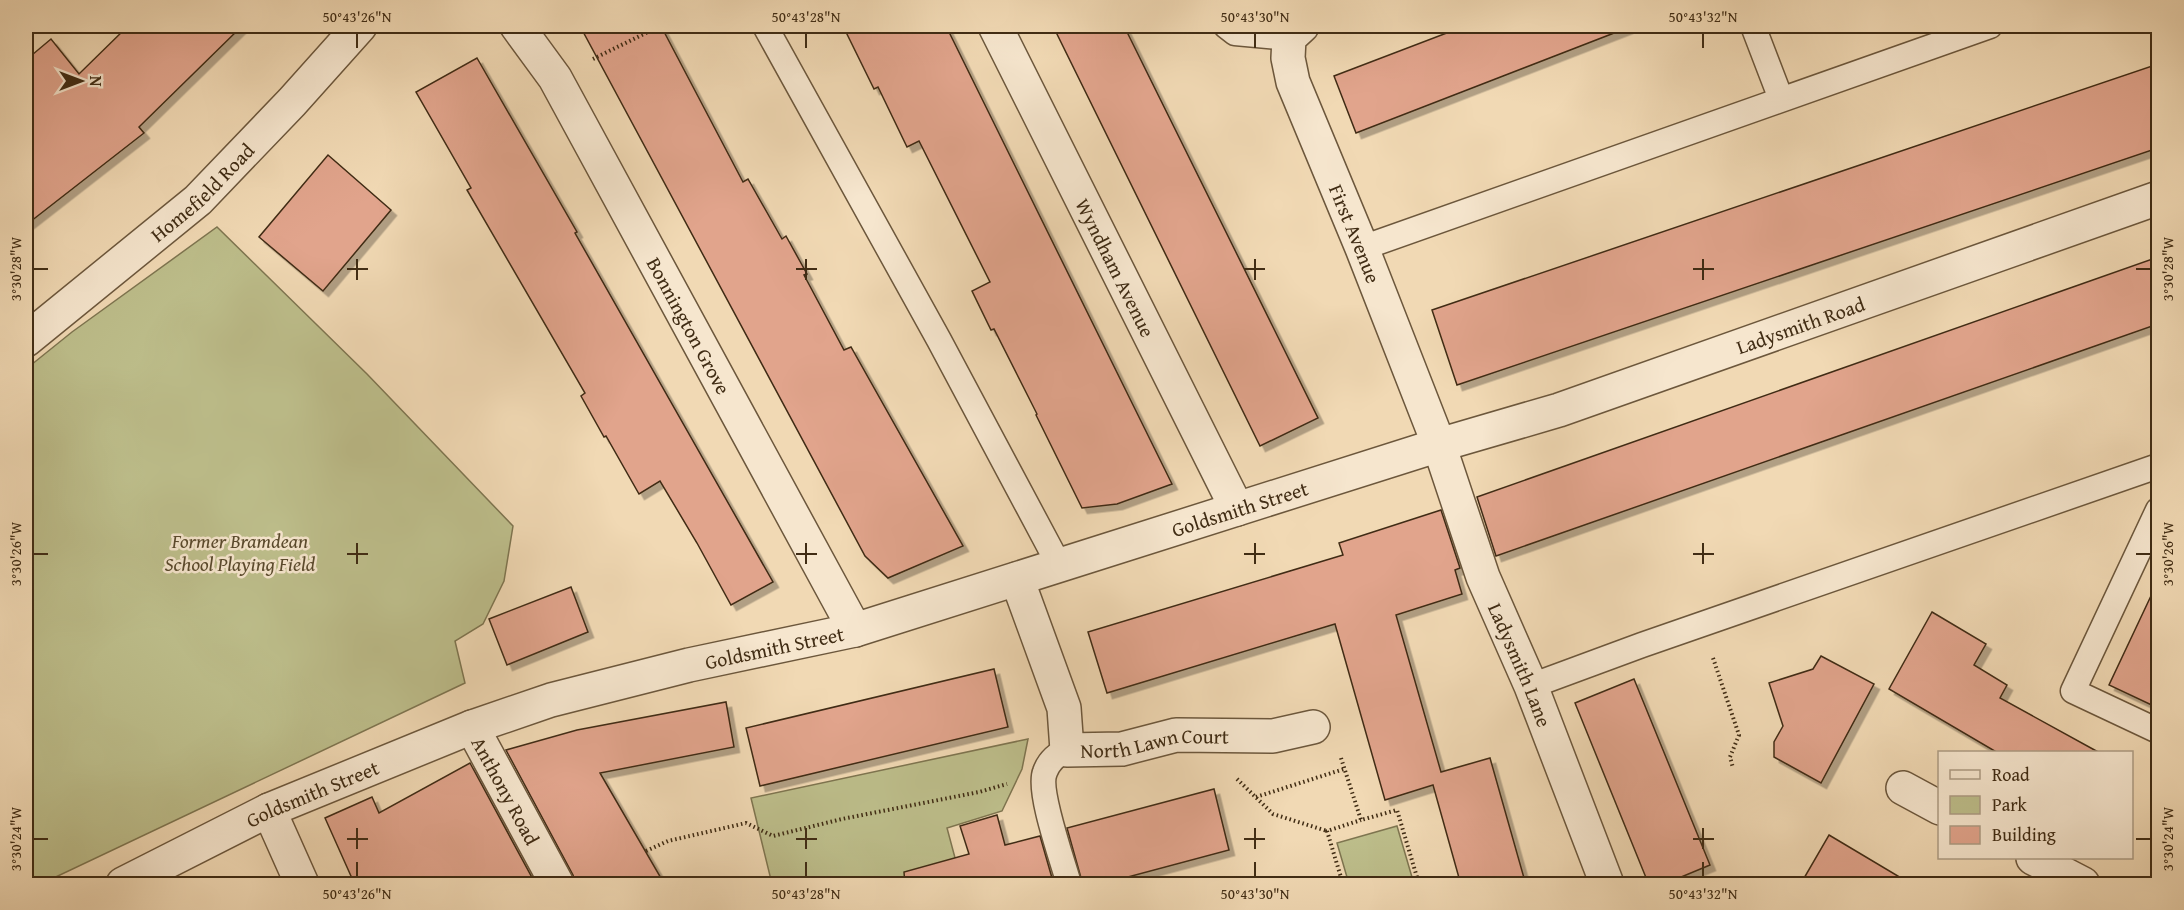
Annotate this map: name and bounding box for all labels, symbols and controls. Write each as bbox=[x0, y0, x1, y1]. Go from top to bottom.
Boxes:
text: 50°43'26"N bbox=[323, 6, 392, 27]
text: 50°43'28"N bbox=[772, 6, 841, 27]
text: 50°43'30"N bbox=[1221, 6, 1290, 27]
text: 50°43'32"N bbox=[1669, 6, 1738, 27]
north arrow bbox=[51, 51, 111, 111]
text: N bbox=[84, 76, 108, 87]
street label: Homefield Road bbox=[144, 136, 260, 248]
street label: First Avenue bbox=[1322, 179, 1389, 287]
street label: Wyndham Avenue bbox=[1069, 193, 1163, 342]
text: 3°30'28"W bbox=[5, 236, 26, 301]
text: 3°30'28"W bbox=[2157, 236, 2178, 301]
street label: Bonnington Grove bbox=[640, 252, 739, 399]
street label: Ladysmith Road bbox=[1732, 288, 1869, 361]
street label: Goldsmith Street bbox=[1168, 473, 1312, 543]
text: 3°30'26"W bbox=[5, 521, 26, 586]
text: 3°30'26"W bbox=[2157, 521, 2178, 586]
park label: Former Bramdean School Playing Field bbox=[165, 526, 316, 578]
street label: Ladysmith Lane bbox=[1481, 598, 1560, 731]
street label: Goldsmith Street bbox=[702, 618, 847, 676]
street label: North Lawn Court bbox=[1080, 721, 1229, 764]
street label: Anthony Road bbox=[465, 731, 548, 850]
legend bbox=[1938, 751, 2133, 859]
street label: Goldsmith Street bbox=[241, 752, 383, 834]
text: Road bbox=[1992, 761, 2030, 788]
text: Park bbox=[1992, 791, 2028, 818]
text: 3°30'24"W bbox=[5, 806, 26, 871]
text: 3°30'24"W bbox=[2157, 806, 2178, 871]
text: Building bbox=[1992, 821, 2056, 848]
text: 50°43'26"N bbox=[323, 883, 392, 904]
text: 50°43'28"N bbox=[772, 883, 841, 904]
text: 50°43'30"N bbox=[1221, 883, 1290, 904]
text: 50°43'32"N bbox=[1669, 883, 1738, 904]

